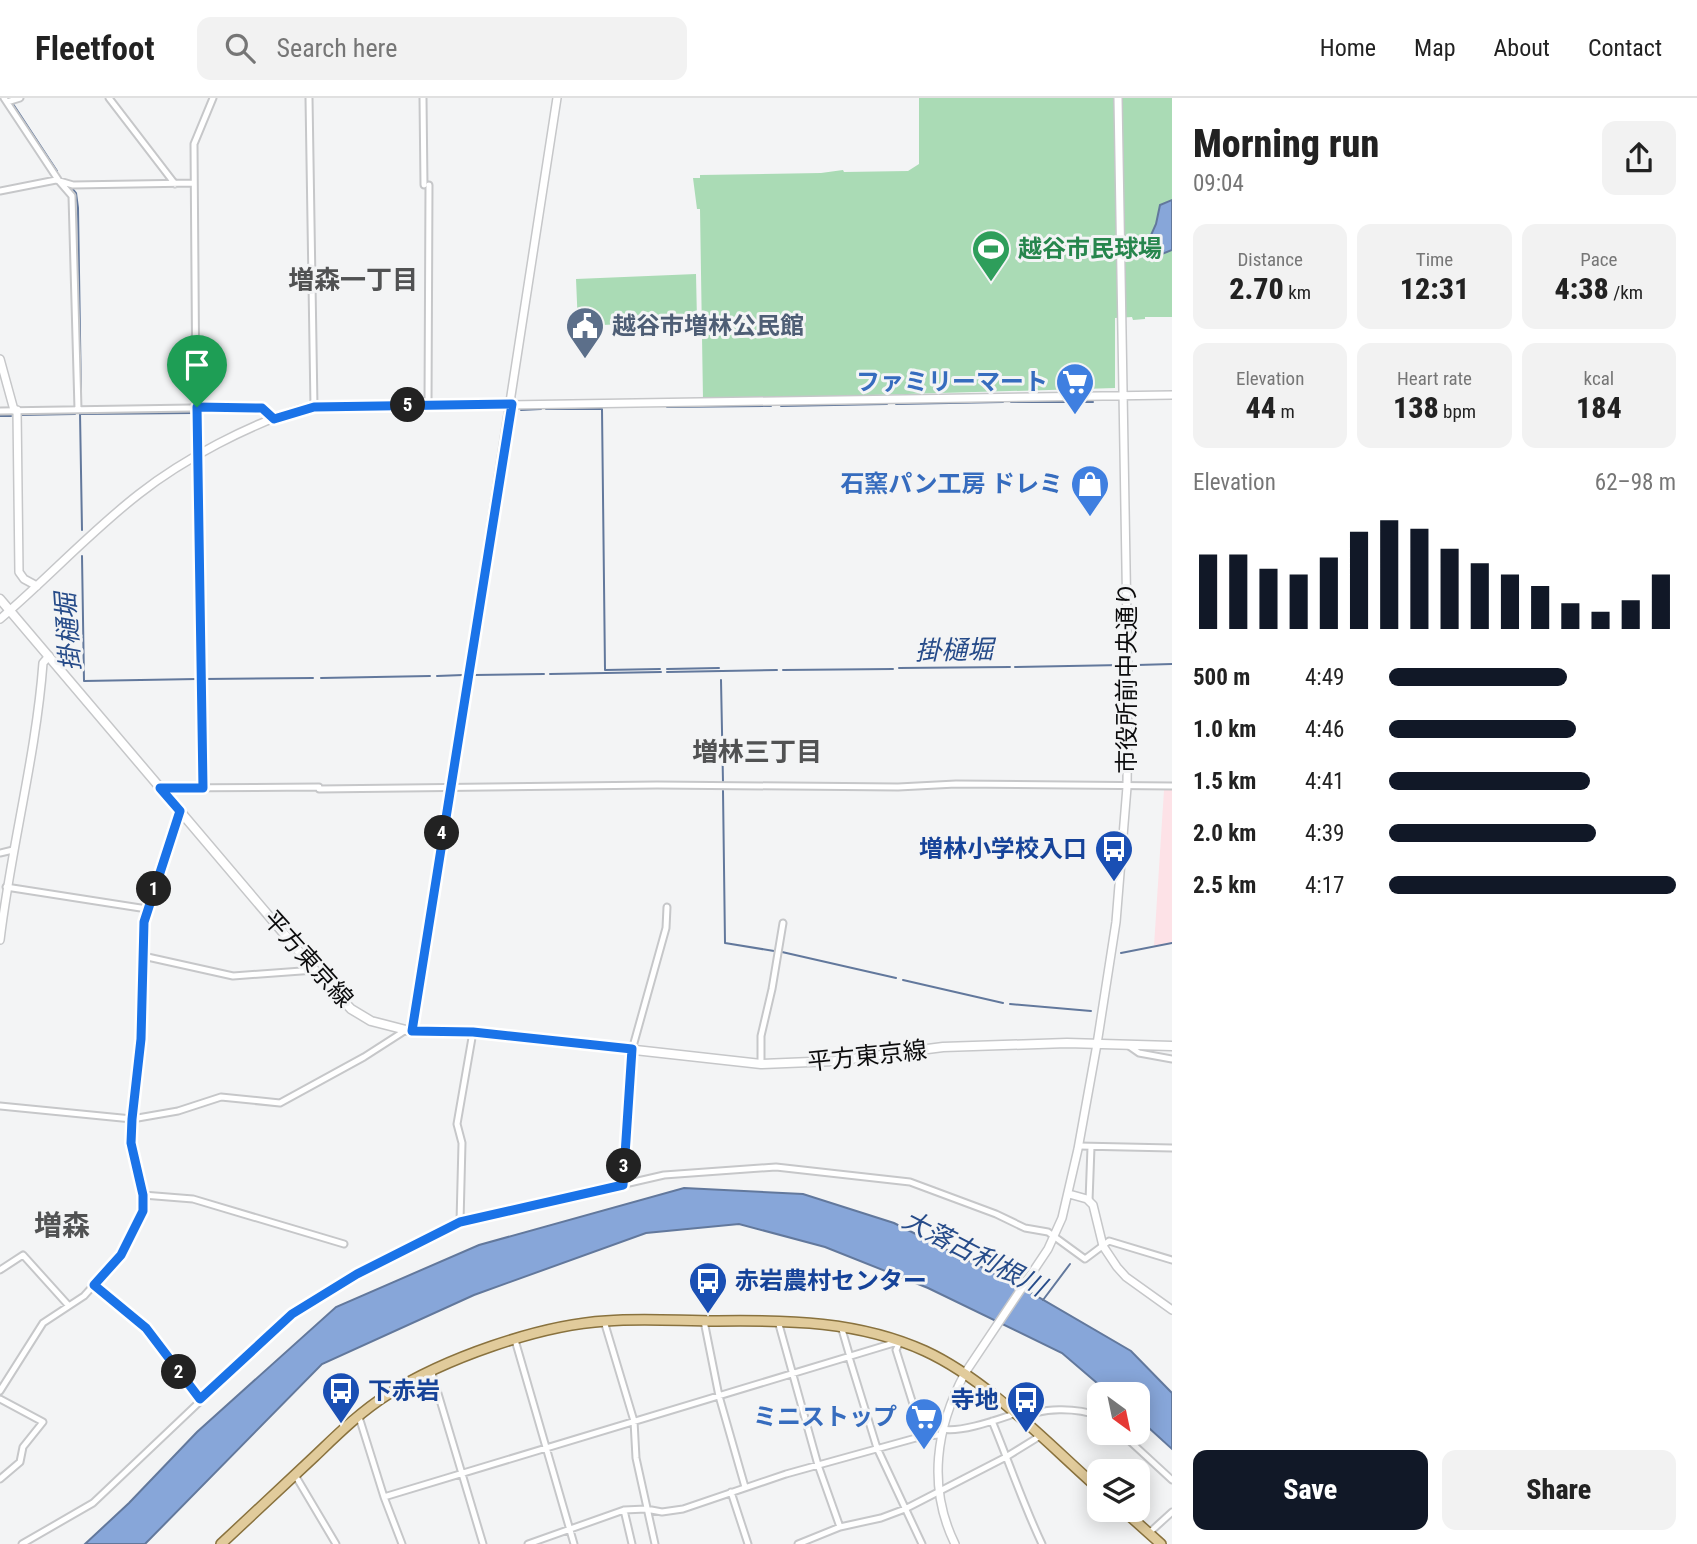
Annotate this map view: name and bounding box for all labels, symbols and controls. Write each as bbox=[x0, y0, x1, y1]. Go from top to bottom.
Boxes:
search box bbox=[197, 17, 687, 80]
text: Fleetfoot bbox=[35, 29, 155, 68]
icon: search bbox=[221, 29, 259, 67]
text: Search here bbox=[277, 33, 397, 63]
text: Home bbox=[1320, 34, 1376, 62]
text: Map bbox=[1414, 34, 1456, 62]
text: About bbox=[1494, 34, 1550, 62]
text: Contact bbox=[1588, 34, 1662, 62]
button: share bbox=[1602, 121, 1676, 195]
text: Morning run bbox=[1193, 122, 1379, 166]
text: 09:04 bbox=[1193, 170, 1244, 197]
sports icon: 越谷市民球場 bbox=[970, 228, 1012, 283]
place label: 越谷市民球場 bbox=[1018, 235, 1162, 263]
text: Distance bbox=[1237, 248, 1303, 271]
text: Time bbox=[1416, 248, 1453, 271]
text: Pace bbox=[1580, 248, 1617, 271]
district label: 増森一丁目 bbox=[288, 265, 418, 295]
text: 2.70 bbox=[1229, 271, 1284, 306]
text: 12:31 bbox=[1400, 271, 1469, 306]
text: 4:38 bbox=[1555, 271, 1609, 306]
text: km bbox=[1284, 281, 1311, 304]
text: /km bbox=[1609, 281, 1643, 304]
public building icon: 越谷市増林公民館 bbox=[564, 305, 606, 360]
place label: 越谷市増林公民館 bbox=[612, 312, 804, 340]
pin bbox=[167, 335, 227, 407]
icon: arrive bbox=[178, 346, 216, 384]
supermarket icon: ファミリーマート bbox=[1054, 361, 1096, 416]
text: Elevation bbox=[1236, 367, 1304, 390]
text: Heart rate bbox=[1397, 367, 1472, 390]
text: kcal bbox=[1584, 367, 1614, 390]
place label: ファミリーマート bbox=[856, 368, 1048, 396]
pin: 5 bbox=[390, 388, 426, 422]
text: 44 bbox=[1246, 390, 1276, 425]
text: 138 bbox=[1393, 390, 1439, 425]
text: 184 bbox=[1576, 390, 1622, 425]
text: 5 bbox=[403, 393, 412, 416]
text: m bbox=[1276, 400, 1295, 423]
text: bpm bbox=[1439, 400, 1476, 423]
shop icon: 石窯パン工房 ドレミ bbox=[1069, 463, 1111, 518]
text: Elevation bbox=[1193, 469, 1276, 496]
text: 62–98 m bbox=[1595, 469, 1676, 496]
place label: 石窯パン工房 ドレミ bbox=[840, 470, 1063, 498]
street label: 市役所前中央通り bbox=[1113, 582, 1141, 774]
water label: 掛樋堀 bbox=[50, 588, 86, 672]
water label: 掛樋堀 bbox=[915, 634, 997, 666]
text: 500 m bbox=[1193, 664, 1250, 691]
text: 4:49 bbox=[1305, 664, 1344, 691]
text: 1.0 km bbox=[1193, 716, 1256, 743]
text: 4:46 bbox=[1305, 716, 1344, 743]
district label: 増林三丁目 bbox=[692, 737, 822, 767]
text: 1.5 km bbox=[1193, 768, 1256, 795]
text: 4:41 bbox=[1305, 768, 1344, 795]
pin: 4 bbox=[424, 816, 460, 850]
text: 2.0 km bbox=[1193, 820, 1256, 847]
text: 4:39 bbox=[1305, 820, 1344, 847]
text: 4 bbox=[437, 821, 446, 844]
bus stop icon: 増林小学校入口 bbox=[1093, 828, 1135, 883]
place label: 増林小学校入口 bbox=[919, 835, 1087, 863]
pin: 1 bbox=[136, 872, 172, 906]
text: 2.5 km bbox=[1193, 872, 1256, 899]
text: 4:17 bbox=[1305, 872, 1344, 899]
text: 1 bbox=[149, 877, 158, 900]
street label: 平方東京線 bbox=[257, 905, 359, 1013]
street label: 平方東京線 bbox=[806, 1036, 928, 1076]
pin: 3 bbox=[606, 1148, 642, 1184]
text: 3 bbox=[619, 1154, 628, 1177]
water label: 大落古利根川 bbox=[898, 1204, 1053, 1303]
district label: 増森 bbox=[34, 1209, 90, 1242]
bus stop icon: 赤岩農村センター bbox=[687, 1260, 729, 1315]
place label: 赤岩農村センター bbox=[735, 1267, 927, 1295]
pin: 2 bbox=[162, 1354, 196, 1390]
text: 2 bbox=[174, 1360, 183, 1383]
bus stop icon: 下赤岩 bbox=[320, 1370, 362, 1425]
place label: 下赤岩 bbox=[368, 1377, 440, 1405]
bus stop icon: 寺地 bbox=[1005, 1379, 1047, 1434]
north arrow bbox=[1087, 1382, 1150, 1446]
map controls bbox=[1087, 1382, 1150, 1522]
place label: 寺地 bbox=[951, 1386, 999, 1414]
supermarket icon: ミニストップ bbox=[903, 1396, 945, 1451]
place label: ミニストップ bbox=[753, 1403, 897, 1431]
button: Save bbox=[1193, 1450, 1428, 1530]
button: Share bbox=[1442, 1450, 1676, 1530]
button: layers bbox=[1087, 1459, 1150, 1522]

